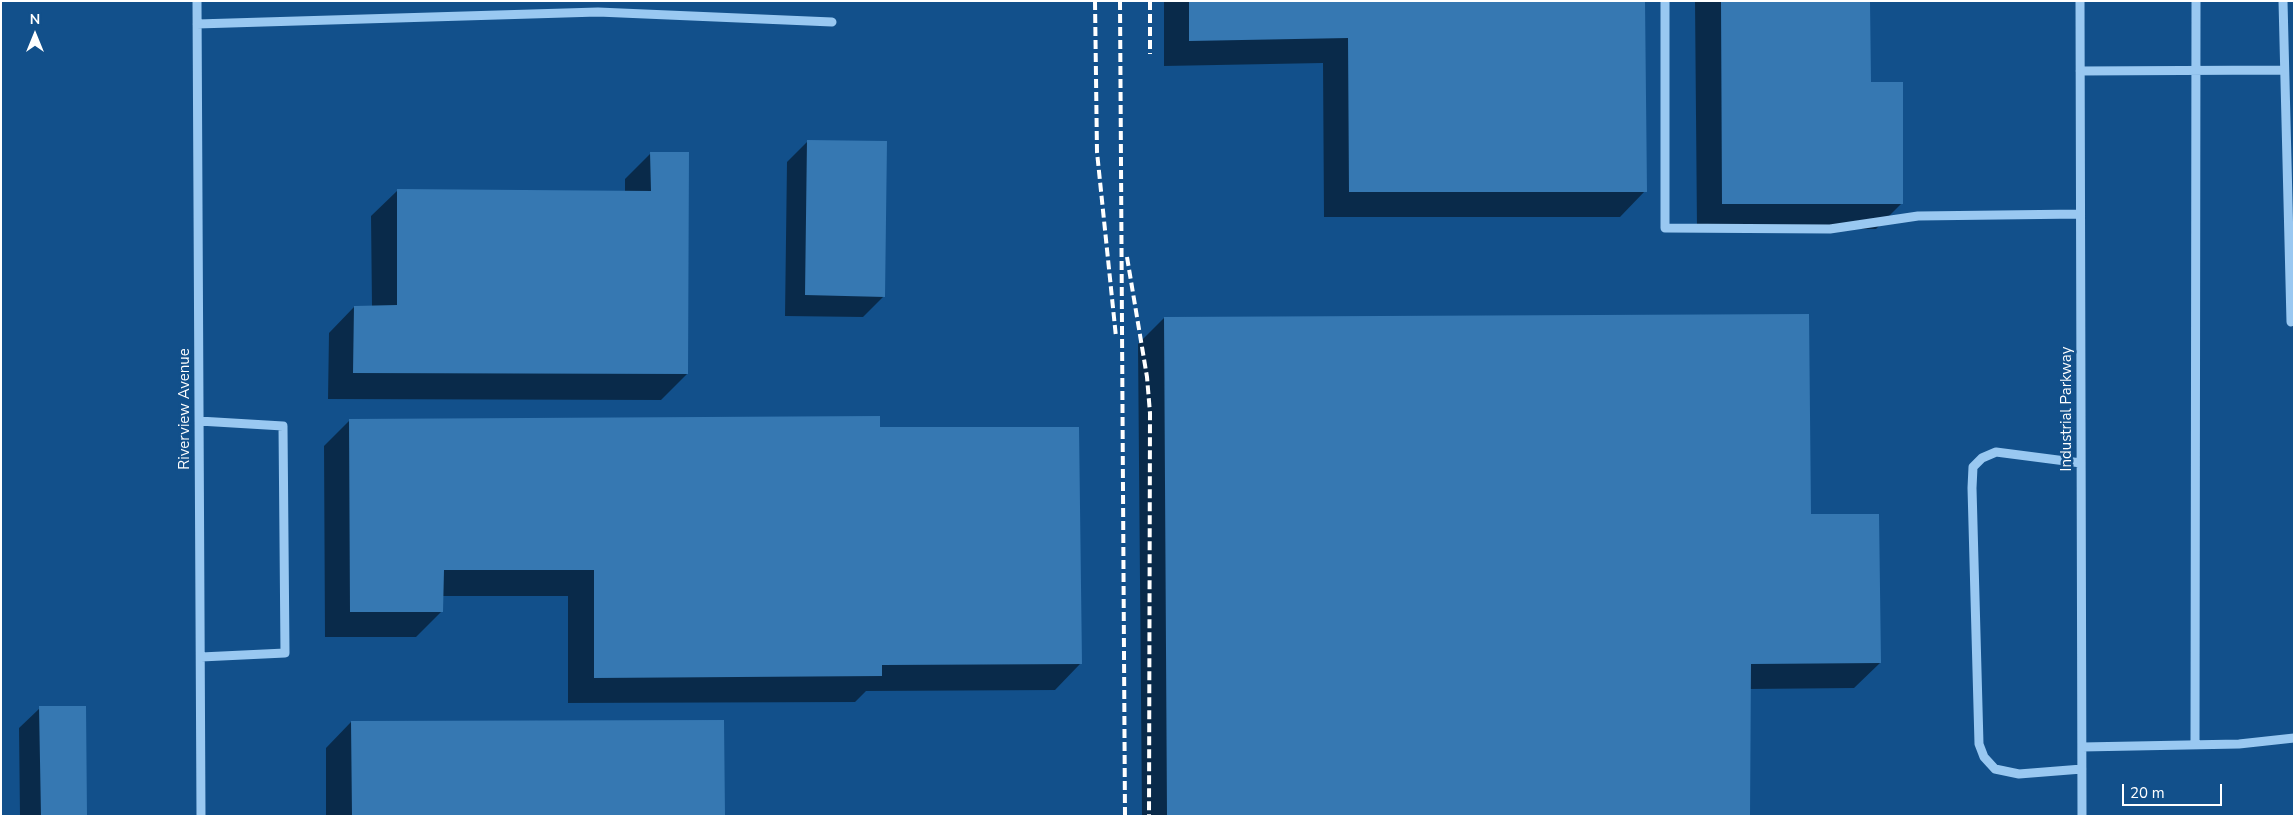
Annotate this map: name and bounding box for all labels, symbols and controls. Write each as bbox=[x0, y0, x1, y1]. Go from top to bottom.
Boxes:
north arrow bbox=[10, 10, 60, 60]
text: N bbox=[30, 10, 40, 29]
street label: Industrial Parkway bbox=[2058, 347, 2076, 471]
street label: Riverview Avenue bbox=[176, 348, 194, 470]
scale bar bbox=[2125, 774, 2225, 806]
text: 20 m bbox=[2130, 783, 2165, 803]

